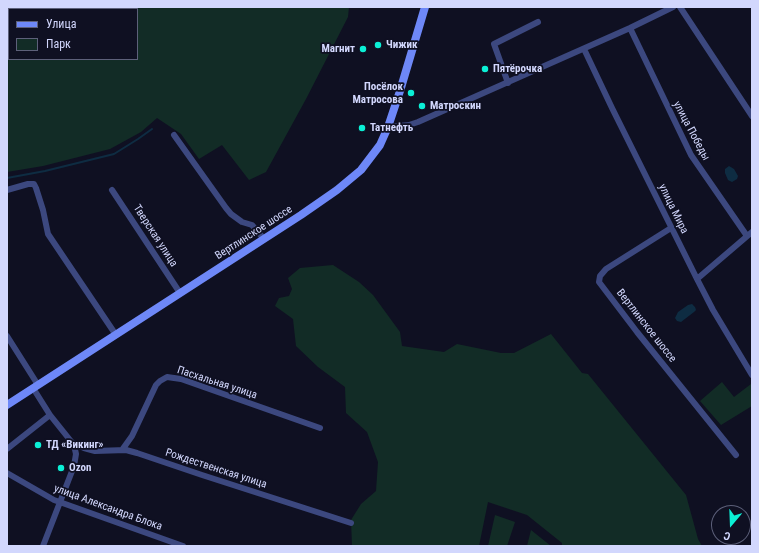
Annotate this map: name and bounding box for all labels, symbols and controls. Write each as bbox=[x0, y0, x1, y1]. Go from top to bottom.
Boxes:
legend bbox=[8, 8, 138, 60]
text: Улица bbox=[46, 17, 76, 31]
text: Парк bbox=[46, 37, 71, 51]
place label: Чижик bbox=[386, 38, 418, 52]
marker: Чижик bbox=[373, 40, 383, 50]
place label: Магнит bbox=[321, 42, 355, 56]
marker: Магнит bbox=[358, 44, 368, 54]
place label: Пятёрочка bbox=[493, 62, 542, 76]
marker: Пятёрочка bbox=[480, 64, 490, 74]
place label: Посёлок Матросова bbox=[352, 80, 403, 106]
marker: Посёлок Матросова bbox=[406, 88, 416, 98]
place label: Матроскин bbox=[430, 99, 481, 113]
street label: улица Победы bbox=[670, 99, 712, 163]
marker: Матроскин bbox=[417, 101, 427, 111]
place label: Татнефть bbox=[370, 121, 413, 135]
marker: Татнефть bbox=[357, 123, 367, 133]
street label: улица Мира bbox=[655, 182, 691, 236]
street label: Тверская улица bbox=[130, 202, 180, 270]
street label: Вертлинское шоссе bbox=[213, 203, 295, 263]
street label: Вертлинское шоссе bbox=[613, 287, 679, 365]
street label: Пасхальная улица bbox=[175, 364, 259, 402]
place label: ТД «Викинг» bbox=[46, 438, 103, 452]
marker: ТД «Викинг» bbox=[33, 440, 43, 450]
street label: Рождественская улица bbox=[164, 446, 268, 492]
place label: Ozon bbox=[69, 461, 91, 475]
marker: Ozon bbox=[56, 463, 66, 473]
street label: улица Александра Блока bbox=[52, 482, 164, 534]
north arrow bbox=[711, 505, 751, 545]
text: С bbox=[722, 529, 732, 543]

